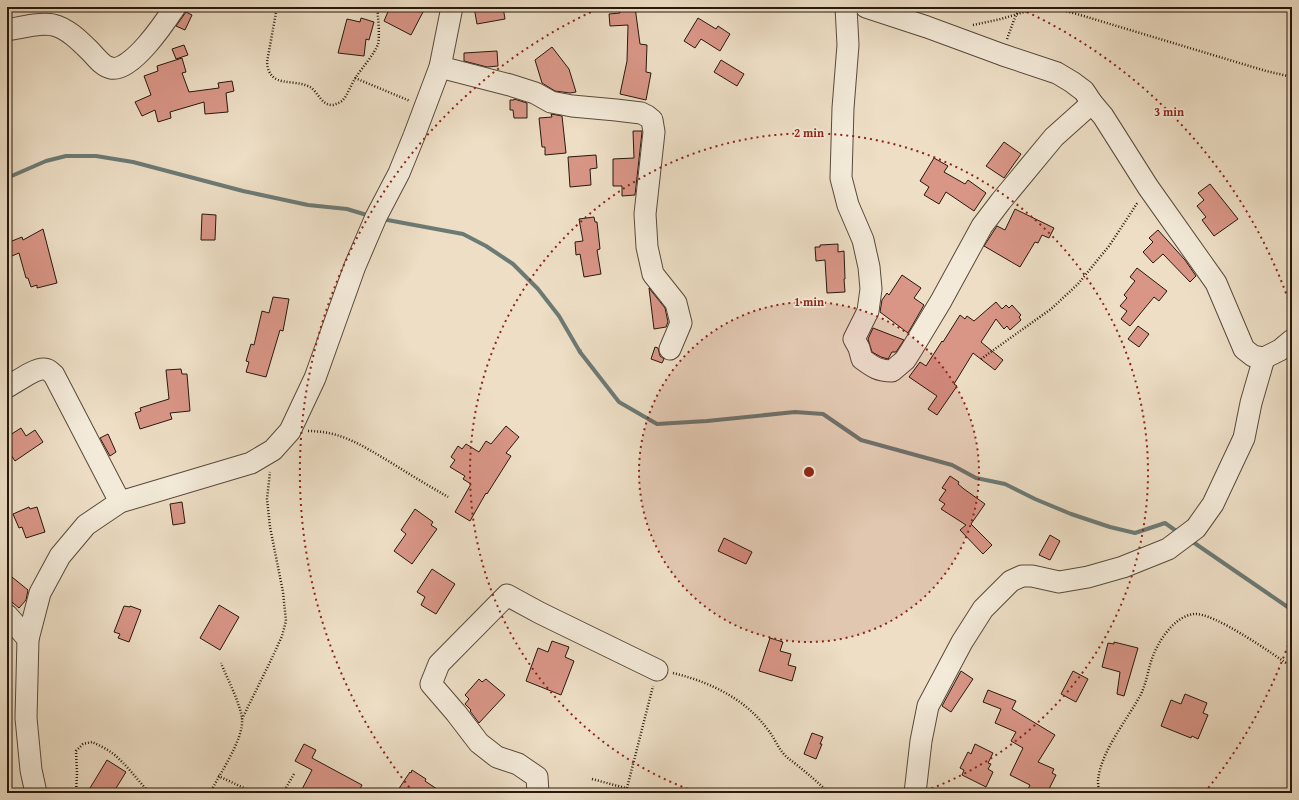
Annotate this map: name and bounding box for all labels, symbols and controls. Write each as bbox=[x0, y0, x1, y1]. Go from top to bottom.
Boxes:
text: 3 min bbox=[1154, 103, 1184, 120]
text: 2 min bbox=[794, 124, 824, 141]
text: 1 min bbox=[794, 293, 824, 310]
centre of rings bbox=[802, 465, 816, 479]

